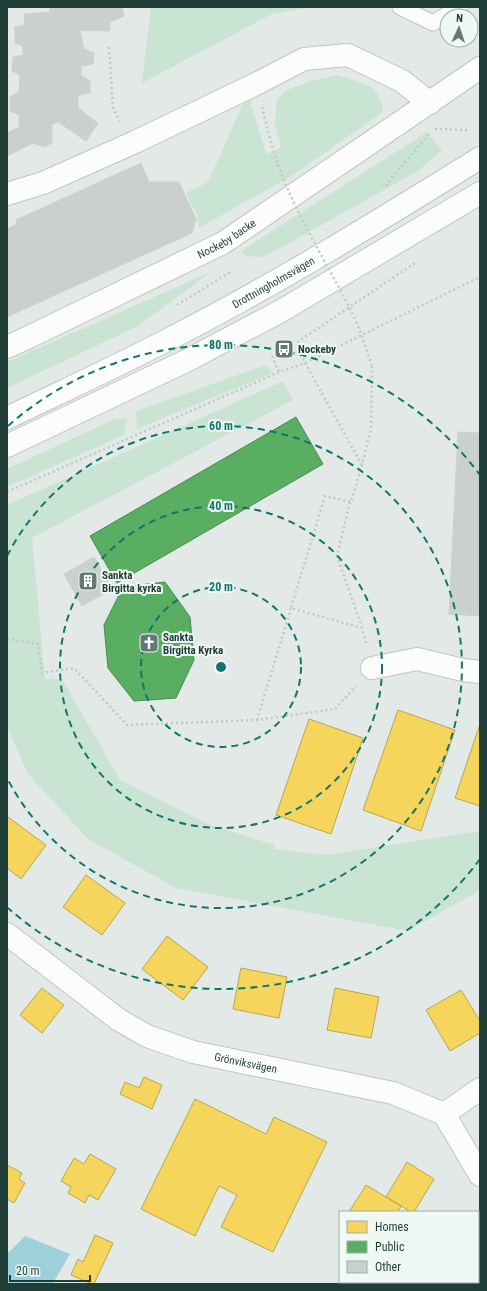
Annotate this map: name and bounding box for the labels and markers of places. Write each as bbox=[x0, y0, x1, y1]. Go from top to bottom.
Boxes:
bus stop icon: Nockeby bbox=[273, 338, 295, 360]
place label: Nockeby bbox=[298, 343, 336, 356]
place label: Sankta Birgitta kyrka bbox=[102, 569, 162, 595]
building icon: Sankta Birgitta kyrka bbox=[77, 570, 99, 592]
place label: Sankta Birgitta Kyrka bbox=[163, 631, 223, 657]
church icon: Sankta Birgitta Kyrka bbox=[138, 632, 160, 654]
centre of rings bbox=[214, 660, 228, 674]

